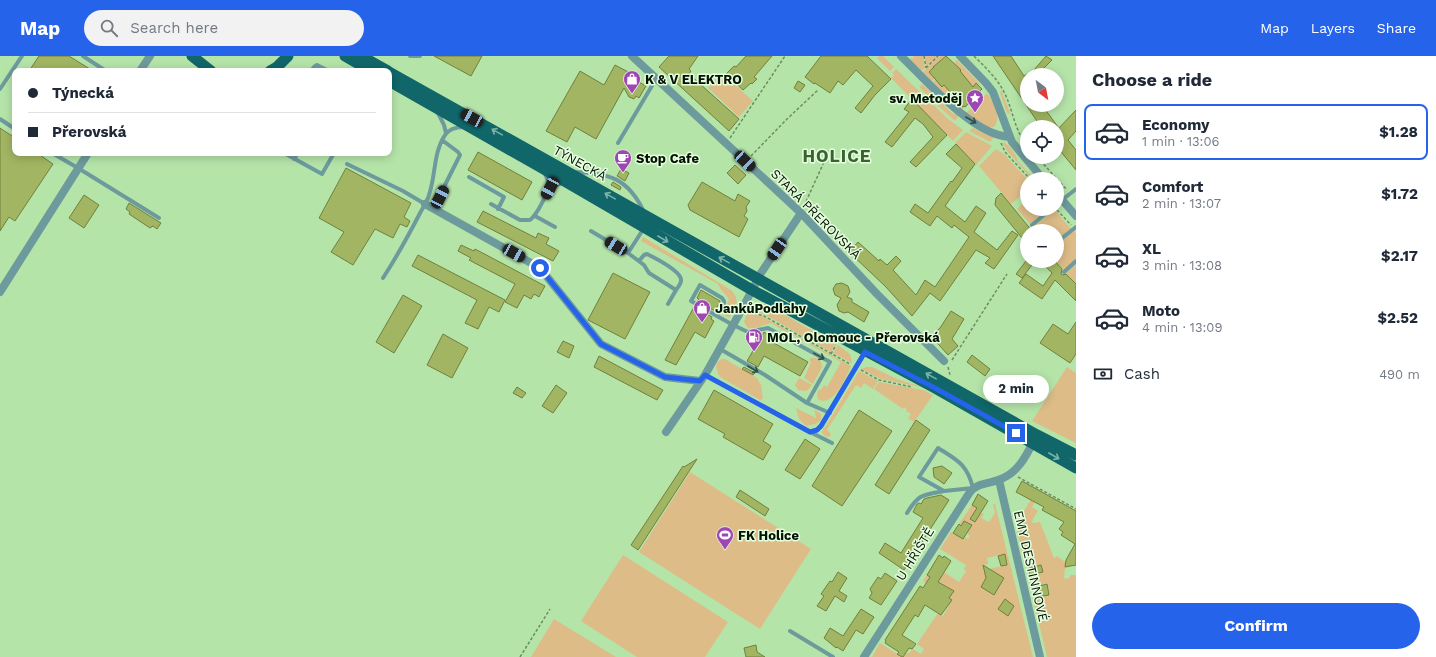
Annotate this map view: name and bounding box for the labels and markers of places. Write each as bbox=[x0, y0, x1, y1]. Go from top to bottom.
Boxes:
shop icon: K & V ELEKTRO bbox=[622, 69, 642, 94]
place label: K & V ELEKTRO bbox=[645, 72, 742, 87]
place icon: sv. Metoděj bbox=[965, 88, 985, 113]
place label: sv. Metoděj bbox=[889, 91, 962, 106]
cafe icon: Stop Cafe bbox=[613, 148, 633, 173]
place label: Stop Cafe bbox=[636, 151, 699, 166]
shop icon: JankůPodlahy bbox=[692, 298, 712, 323]
place label: JankůPodlahy bbox=[715, 301, 807, 316]
fuel station icon: MOL, Olomouc - Přerovská bbox=[744, 327, 764, 352]
place label: MOL, Olomouc - Přerovská bbox=[767, 330, 940, 345]
sports icon: FK Holice bbox=[715, 525, 735, 550]
place label: FK Holice bbox=[738, 528, 799, 543]

